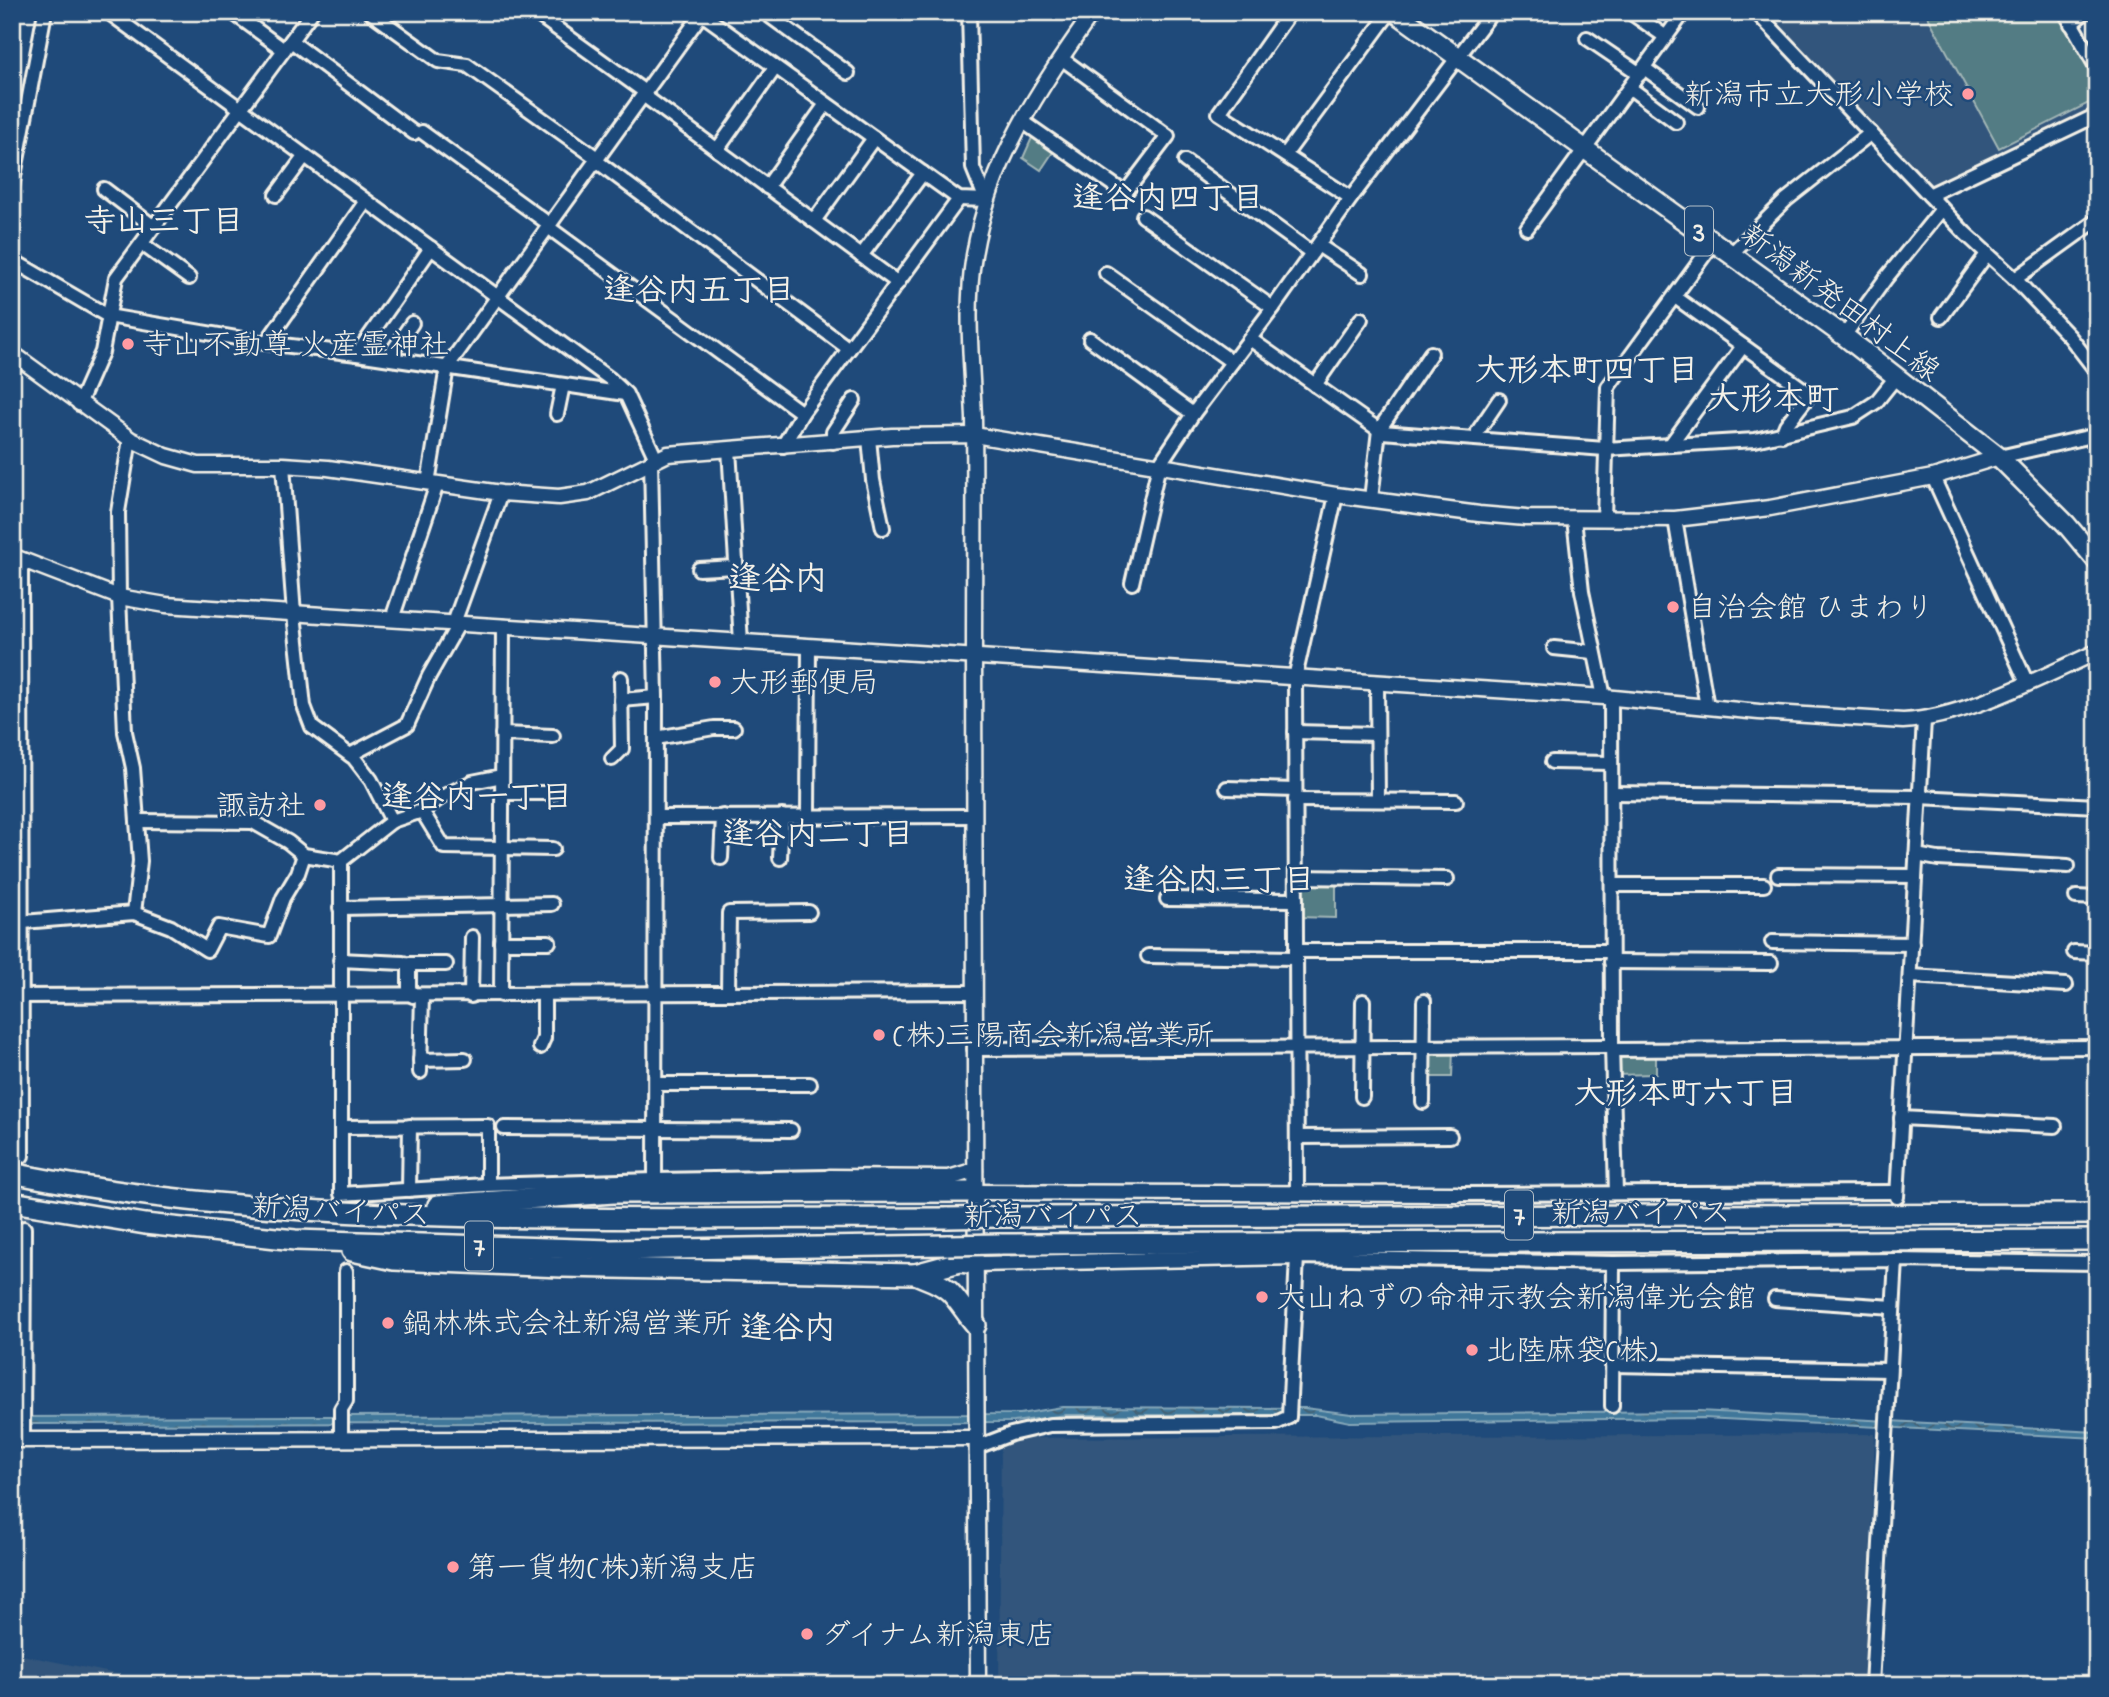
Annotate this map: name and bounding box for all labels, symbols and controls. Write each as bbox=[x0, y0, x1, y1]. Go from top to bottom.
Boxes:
place label: 新潟市立大形小学校 bbox=[1684, 75, 1954, 119]
marker: 新潟市立大形小学校 bbox=[1960, 86, 1976, 102]
district label: 逢谷内四丁目 bbox=[1072, 177, 1264, 224]
district label: 寺山三丁目 bbox=[84, 200, 244, 247]
road number: 3 bbox=[1685, 206, 1713, 256]
street label: 新潟新発田村上線 bbox=[1730, 215, 1948, 394]
district label: 逢谷内五丁目 bbox=[603, 269, 795, 316]
place label: 寺山不動尊 火産霊神社 bbox=[142, 325, 450, 369]
marker: 寺山不動尊 火産霊神社 bbox=[120, 336, 136, 352]
district label: 大形本町四丁目 bbox=[1475, 349, 1699, 396]
district label: 大形本町 bbox=[1707, 377, 1839, 425]
district label: 逢谷内 bbox=[729, 557, 828, 605]
place label: 自治会館 ひまわり bbox=[1687, 588, 1935, 632]
marker: 自治会館 ひまわり bbox=[1665, 599, 1681, 615]
place label: 大形郵便局 bbox=[729, 663, 879, 707]
marker: 大形郵便局 bbox=[707, 674, 723, 690]
district label: 逢谷内一丁目 bbox=[381, 776, 573, 823]
place label: 諏訪社 bbox=[216, 786, 306, 830]
marker: 諏訪社 bbox=[312, 797, 328, 813]
district label: 逢谷内二丁目 bbox=[722, 813, 914, 860]
district label: 逢谷内三丁目 bbox=[1123, 859, 1315, 906]
place label: (株)三陽商会新潟営業所 bbox=[893, 1016, 1214, 1060]
marker: (株)三陽商会新潟営業所 bbox=[871, 1027, 887, 1043]
district label: 大形本町六丁目 bbox=[1574, 1072, 1798, 1119]
street label: 新潟バイパス bbox=[250, 1186, 432, 1240]
road number: 7 bbox=[1505, 1190, 1533, 1240]
street label: 新潟バイパス bbox=[1551, 1193, 1731, 1237]
street label: 新潟バイパス bbox=[963, 1196, 1143, 1240]
road number: 7 bbox=[465, 1222, 493, 1270]
place label: 大山ねずの命神示教会新潟偉光会館 bbox=[1276, 1278, 1756, 1322]
marker: 大山ねずの命神示教会新潟偉光会館 bbox=[1254, 1289, 1270, 1305]
place label: 鍋林株式会社新潟営業所 bbox=[402, 1304, 732, 1348]
district label: 逢谷内 bbox=[740, 1307, 836, 1354]
marker: 鍋林株式会社新潟営業所 bbox=[380, 1315, 396, 1331]
place label: 北陸麻袋(株) bbox=[1486, 1331, 1658, 1375]
marker: 北陸麻袋(株) bbox=[1464, 1342, 1480, 1358]
place label: 第一貨物(株)新潟支店 bbox=[467, 1548, 758, 1592]
marker: 第一貨物(株)新潟支店 bbox=[445, 1559, 461, 1575]
place label: ダイナム新潟東店 bbox=[821, 1615, 1056, 1659]
marker: ダイナム新潟東店 bbox=[799, 1626, 815, 1642]

